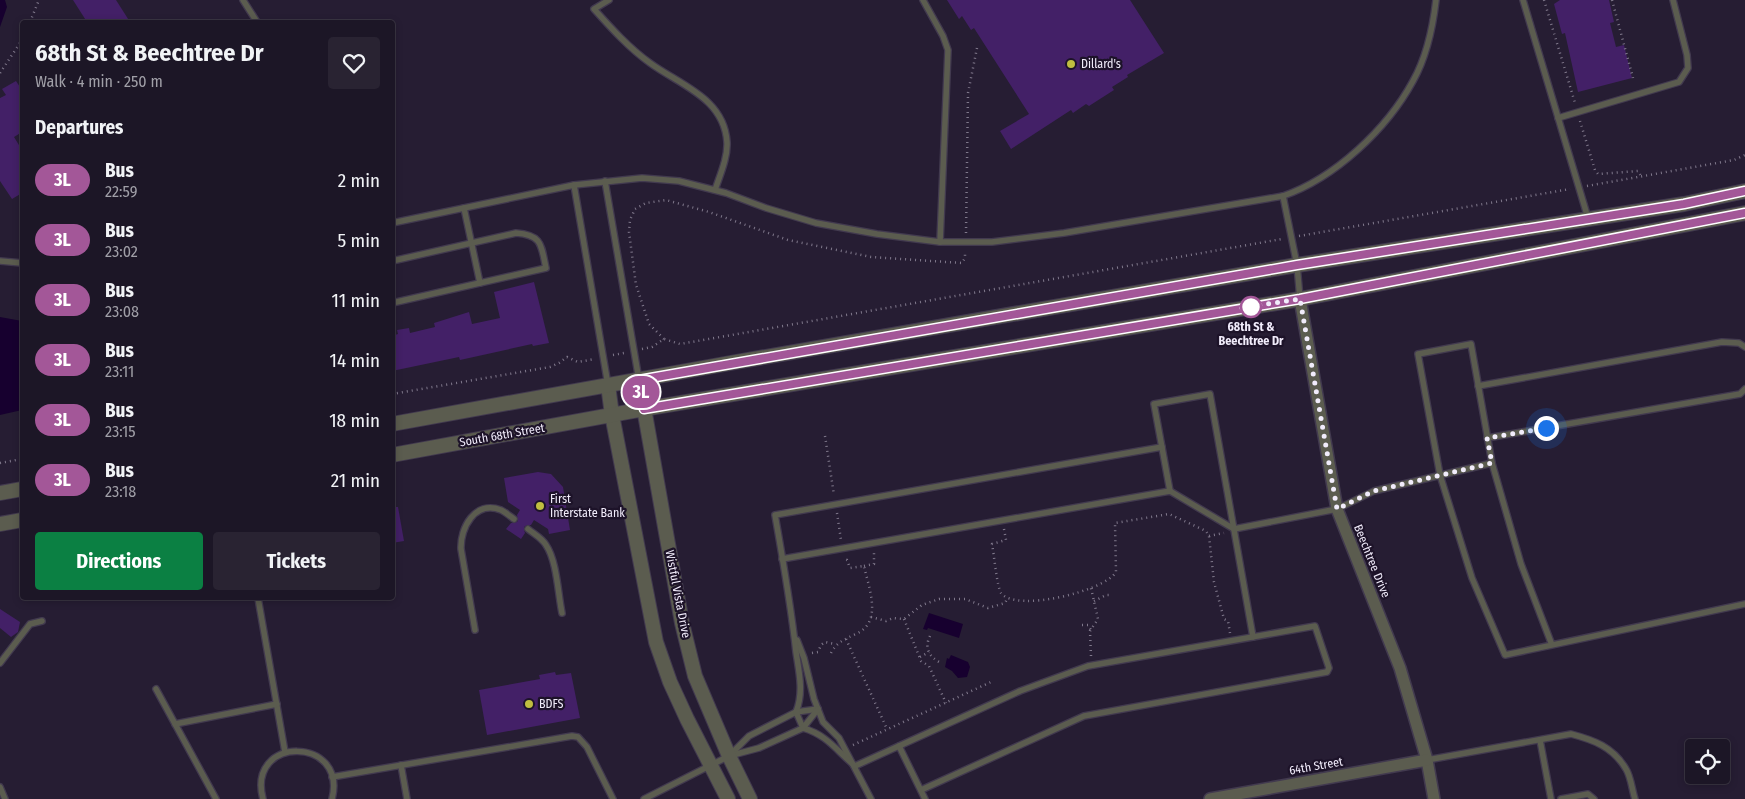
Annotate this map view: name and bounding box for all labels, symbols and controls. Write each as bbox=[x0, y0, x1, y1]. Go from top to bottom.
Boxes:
button: heart bbox=[328, 37, 380, 89]
text: 68th St & Beechtree Dr bbox=[35, 39, 263, 67]
place label: Dillard's bbox=[1081, 57, 1121, 71]
marker: Dillard's bbox=[1065, 58, 1077, 70]
text: Walk · 4 min · 250 m bbox=[35, 72, 163, 91]
text: Departures bbox=[35, 116, 123, 139]
text: Bus bbox=[105, 159, 134, 182]
text: 3L bbox=[54, 169, 71, 191]
text: 2 min bbox=[338, 169, 380, 192]
text: 22:59 bbox=[105, 182, 137, 201]
text: Bus bbox=[105, 219, 134, 242]
text: 3L bbox=[54, 229, 71, 251]
text: 5 min bbox=[337, 229, 380, 252]
text: 23:02 bbox=[105, 242, 138, 261]
text: Bus bbox=[105, 279, 134, 302]
text: 3L bbox=[54, 289, 71, 311]
text: 11 min bbox=[332, 289, 380, 312]
marker: 68th St & Beechtree Dr bbox=[1240, 296, 1262, 318]
text: 23:08 bbox=[105, 302, 139, 321]
place label: 68th St & Beechtree Dr bbox=[1219, 320, 1284, 348]
text: Bus bbox=[105, 339, 134, 362]
text: 3L bbox=[54, 349, 71, 371]
text: 14 min bbox=[330, 349, 380, 372]
text: 23:11 bbox=[105, 362, 134, 381]
line badge: 3L bbox=[618, 376, 664, 408]
text: 3L bbox=[633, 381, 649, 403]
text: Bus bbox=[105, 399, 134, 422]
text: 3L bbox=[54, 409, 71, 431]
text: 18 min bbox=[329, 409, 380, 432]
your location bbox=[1534, 416, 1559, 441]
street label: South 68th Street bbox=[458, 421, 546, 449]
text: 23:15 bbox=[105, 422, 136, 441]
text: Bus bbox=[105, 459, 134, 482]
text: 3L bbox=[54, 469, 71, 491]
text: 21 min bbox=[331, 469, 380, 492]
text: 23:18 bbox=[105, 482, 136, 501]
place label: First Interstate Bank bbox=[550, 492, 625, 520]
marker: First Interstate Bank bbox=[534, 500, 546, 512]
street label: Beechtree Drive bbox=[1351, 522, 1393, 600]
button: Directions bbox=[35, 532, 203, 590]
button: Tickets bbox=[213, 532, 380, 590]
street label: Wistful Vista Drive bbox=[663, 549, 693, 639]
place label: BDFS bbox=[539, 697, 564, 711]
marker: BDFS bbox=[523, 698, 535, 710]
map controls bbox=[1685, 739, 1730, 784]
button: locate bbox=[1685, 739, 1730, 784]
street label: 64th Street bbox=[1288, 754, 1344, 778]

